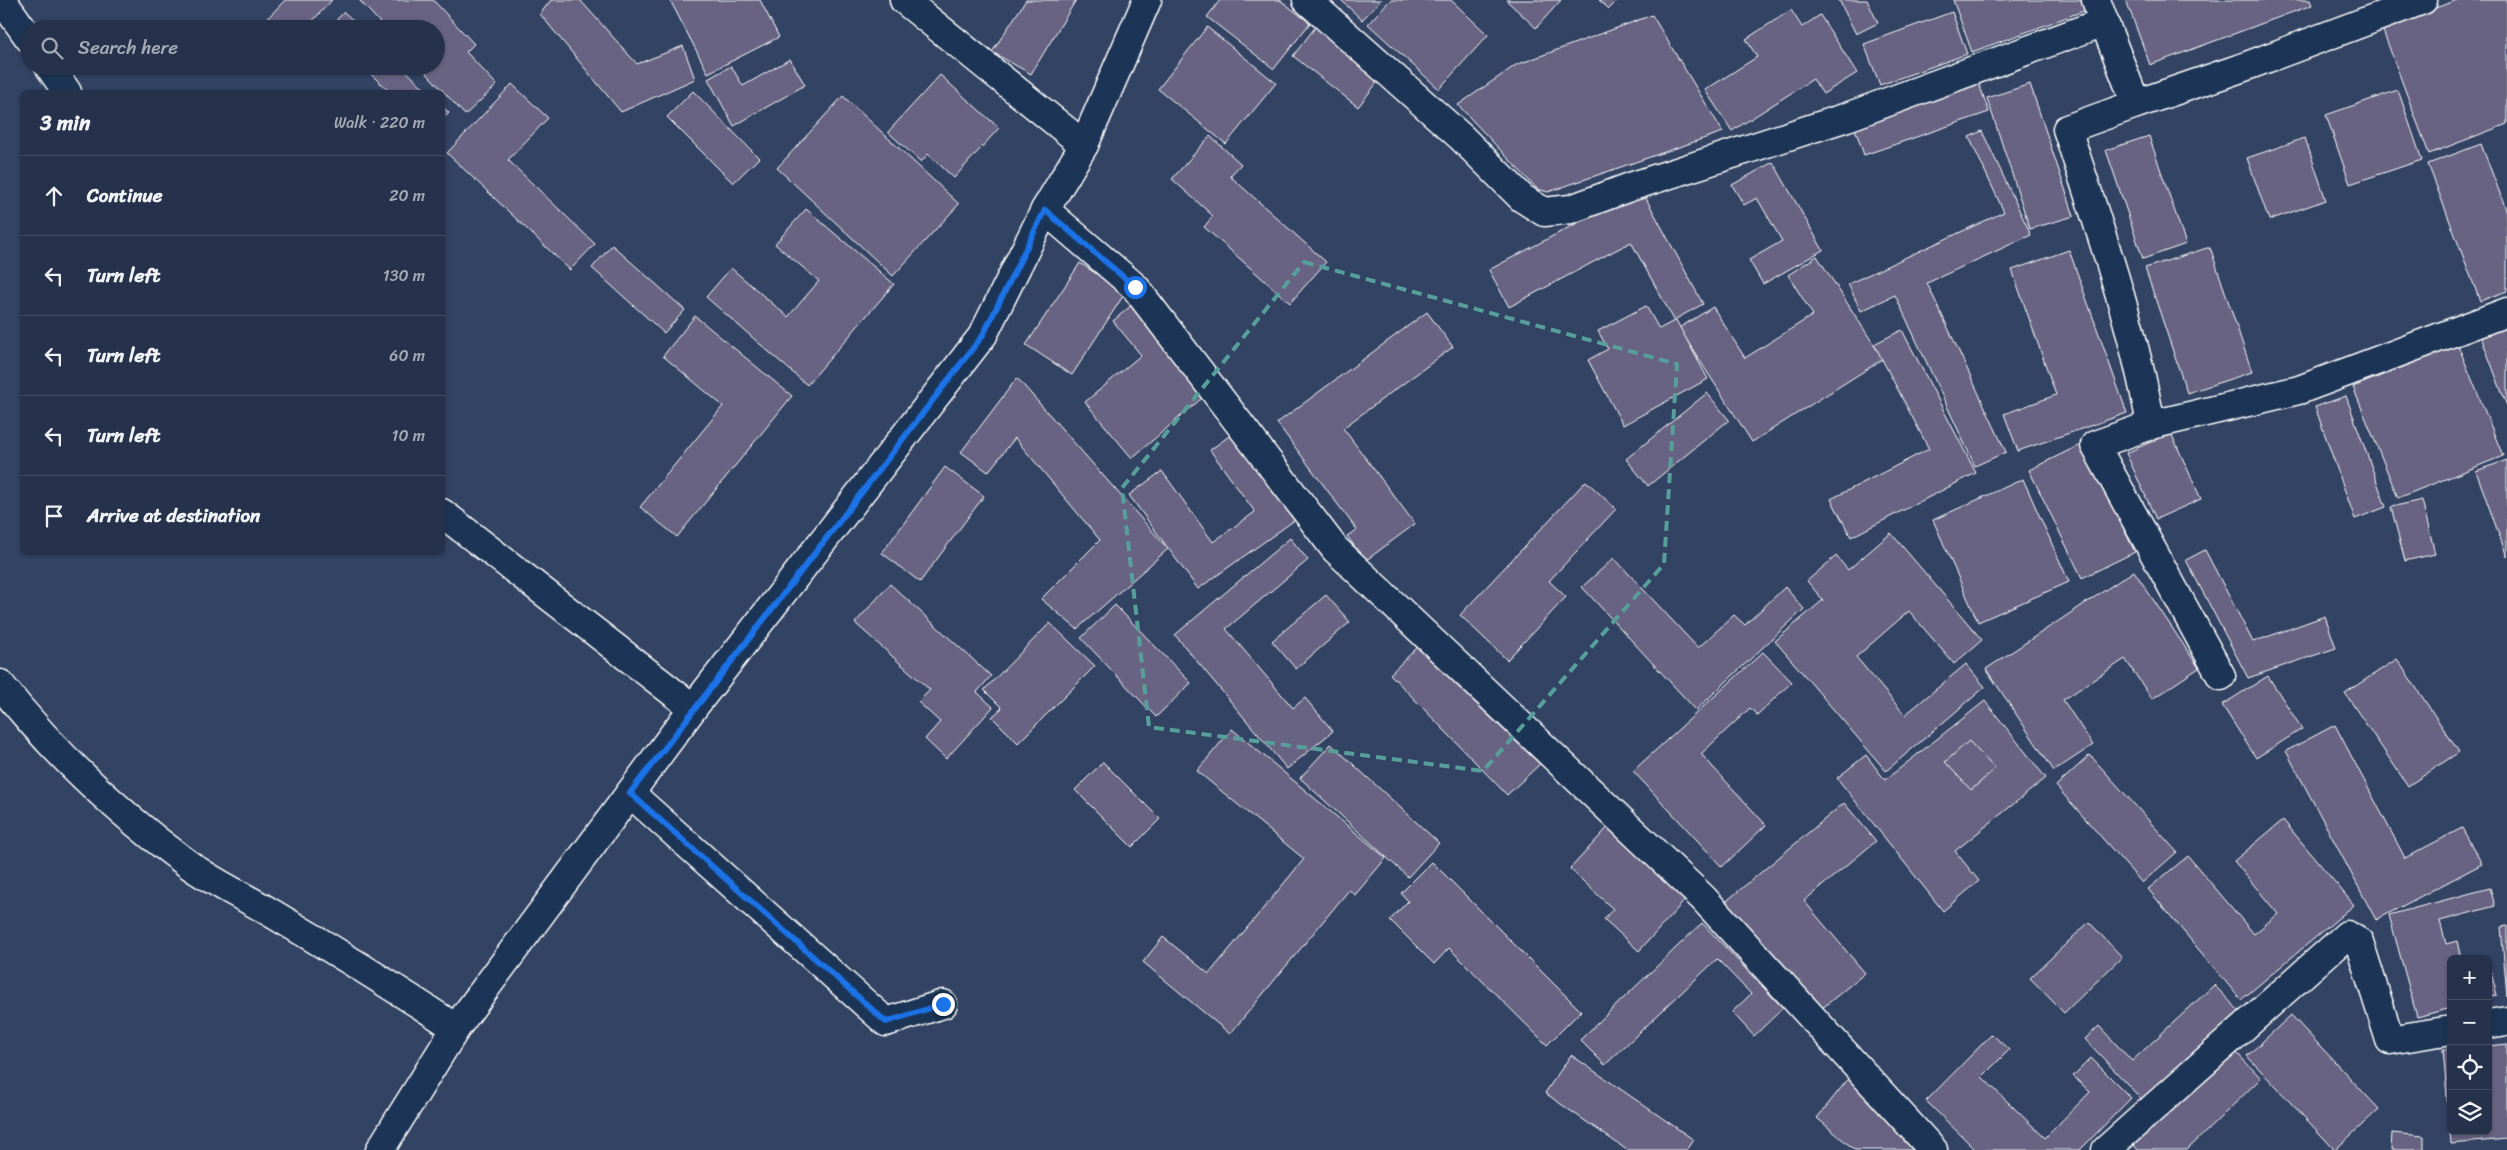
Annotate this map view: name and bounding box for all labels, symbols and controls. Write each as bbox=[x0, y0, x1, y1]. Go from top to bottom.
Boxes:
search box bbox=[20, 20, 445, 75]
text: Search here bbox=[78, 31, 178, 64]
icon: search bbox=[38, 34, 66, 62]
text: 3 min bbox=[40, 104, 90, 142]
text: Walk · 220 m bbox=[334, 108, 425, 137]
text: Continue bbox=[87, 179, 163, 212]
text: 20 m bbox=[389, 181, 425, 210]
icon: ahead bbox=[40, 182, 68, 210]
text: Turn left bbox=[87, 259, 160, 292]
text: 130 m bbox=[383, 261, 425, 290]
icon: left bbox=[40, 262, 68, 290]
route start bbox=[1124, 276, 1147, 299]
text: Turn left bbox=[87, 339, 160, 372]
text: 60 m bbox=[389, 341, 425, 370]
icon: left bbox=[40, 342, 68, 370]
text: Turn left bbox=[87, 419, 160, 452]
text: 10 m bbox=[392, 421, 425, 450]
icon: left bbox=[40, 422, 68, 450]
text: Arrive at destination bbox=[87, 499, 260, 532]
icon: arrive bbox=[40, 502, 68, 530]
map controls bbox=[2447, 955, 2492, 1135]
button: + bbox=[2447, 955, 2492, 1000]
route end bbox=[932, 993, 955, 1016]
button: − bbox=[2447, 1000, 2492, 1045]
button: locate bbox=[2447, 1045, 2492, 1090]
button: layers bbox=[2447, 1090, 2492, 1135]

